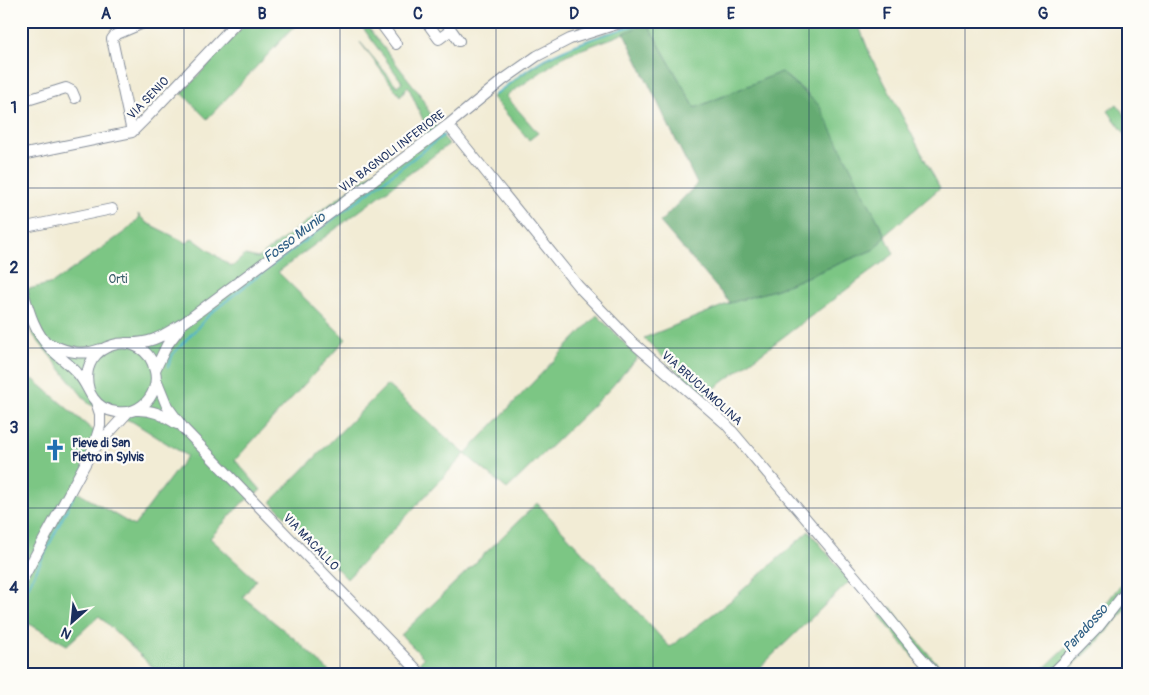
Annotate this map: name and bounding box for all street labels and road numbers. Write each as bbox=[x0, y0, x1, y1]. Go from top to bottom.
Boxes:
street label: VIA SENIO bbox=[124, 74, 173, 123]
street label: VIA BAGNOLI INFERIORE bbox=[337, 107, 448, 196]
street label: VIA BRUCIAMOLINA bbox=[658, 348, 745, 429]
street label: VIA MACALLO bbox=[280, 511, 342, 574]

